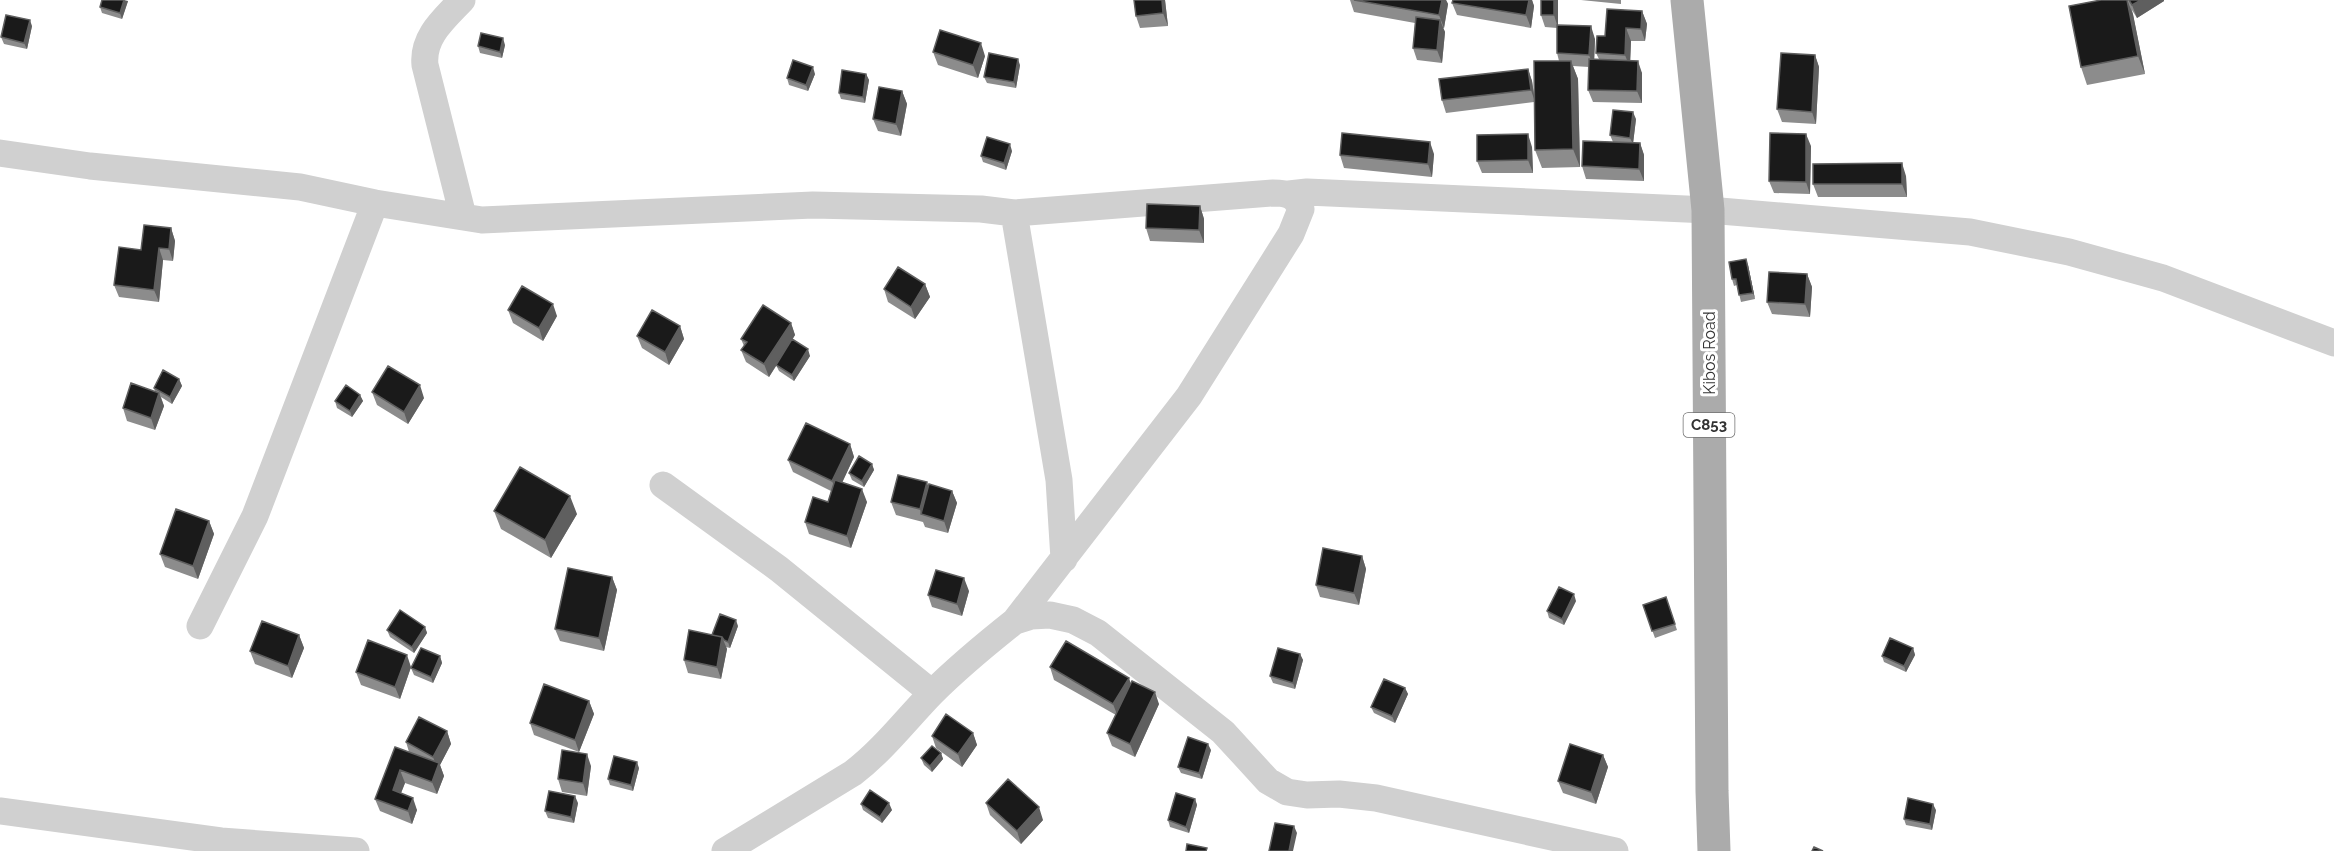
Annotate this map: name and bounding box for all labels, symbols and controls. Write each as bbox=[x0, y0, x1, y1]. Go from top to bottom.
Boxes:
street label: Kibos Road bbox=[1700, 311, 1719, 395]
road number: C853 bbox=[1684, 413, 1734, 437]

